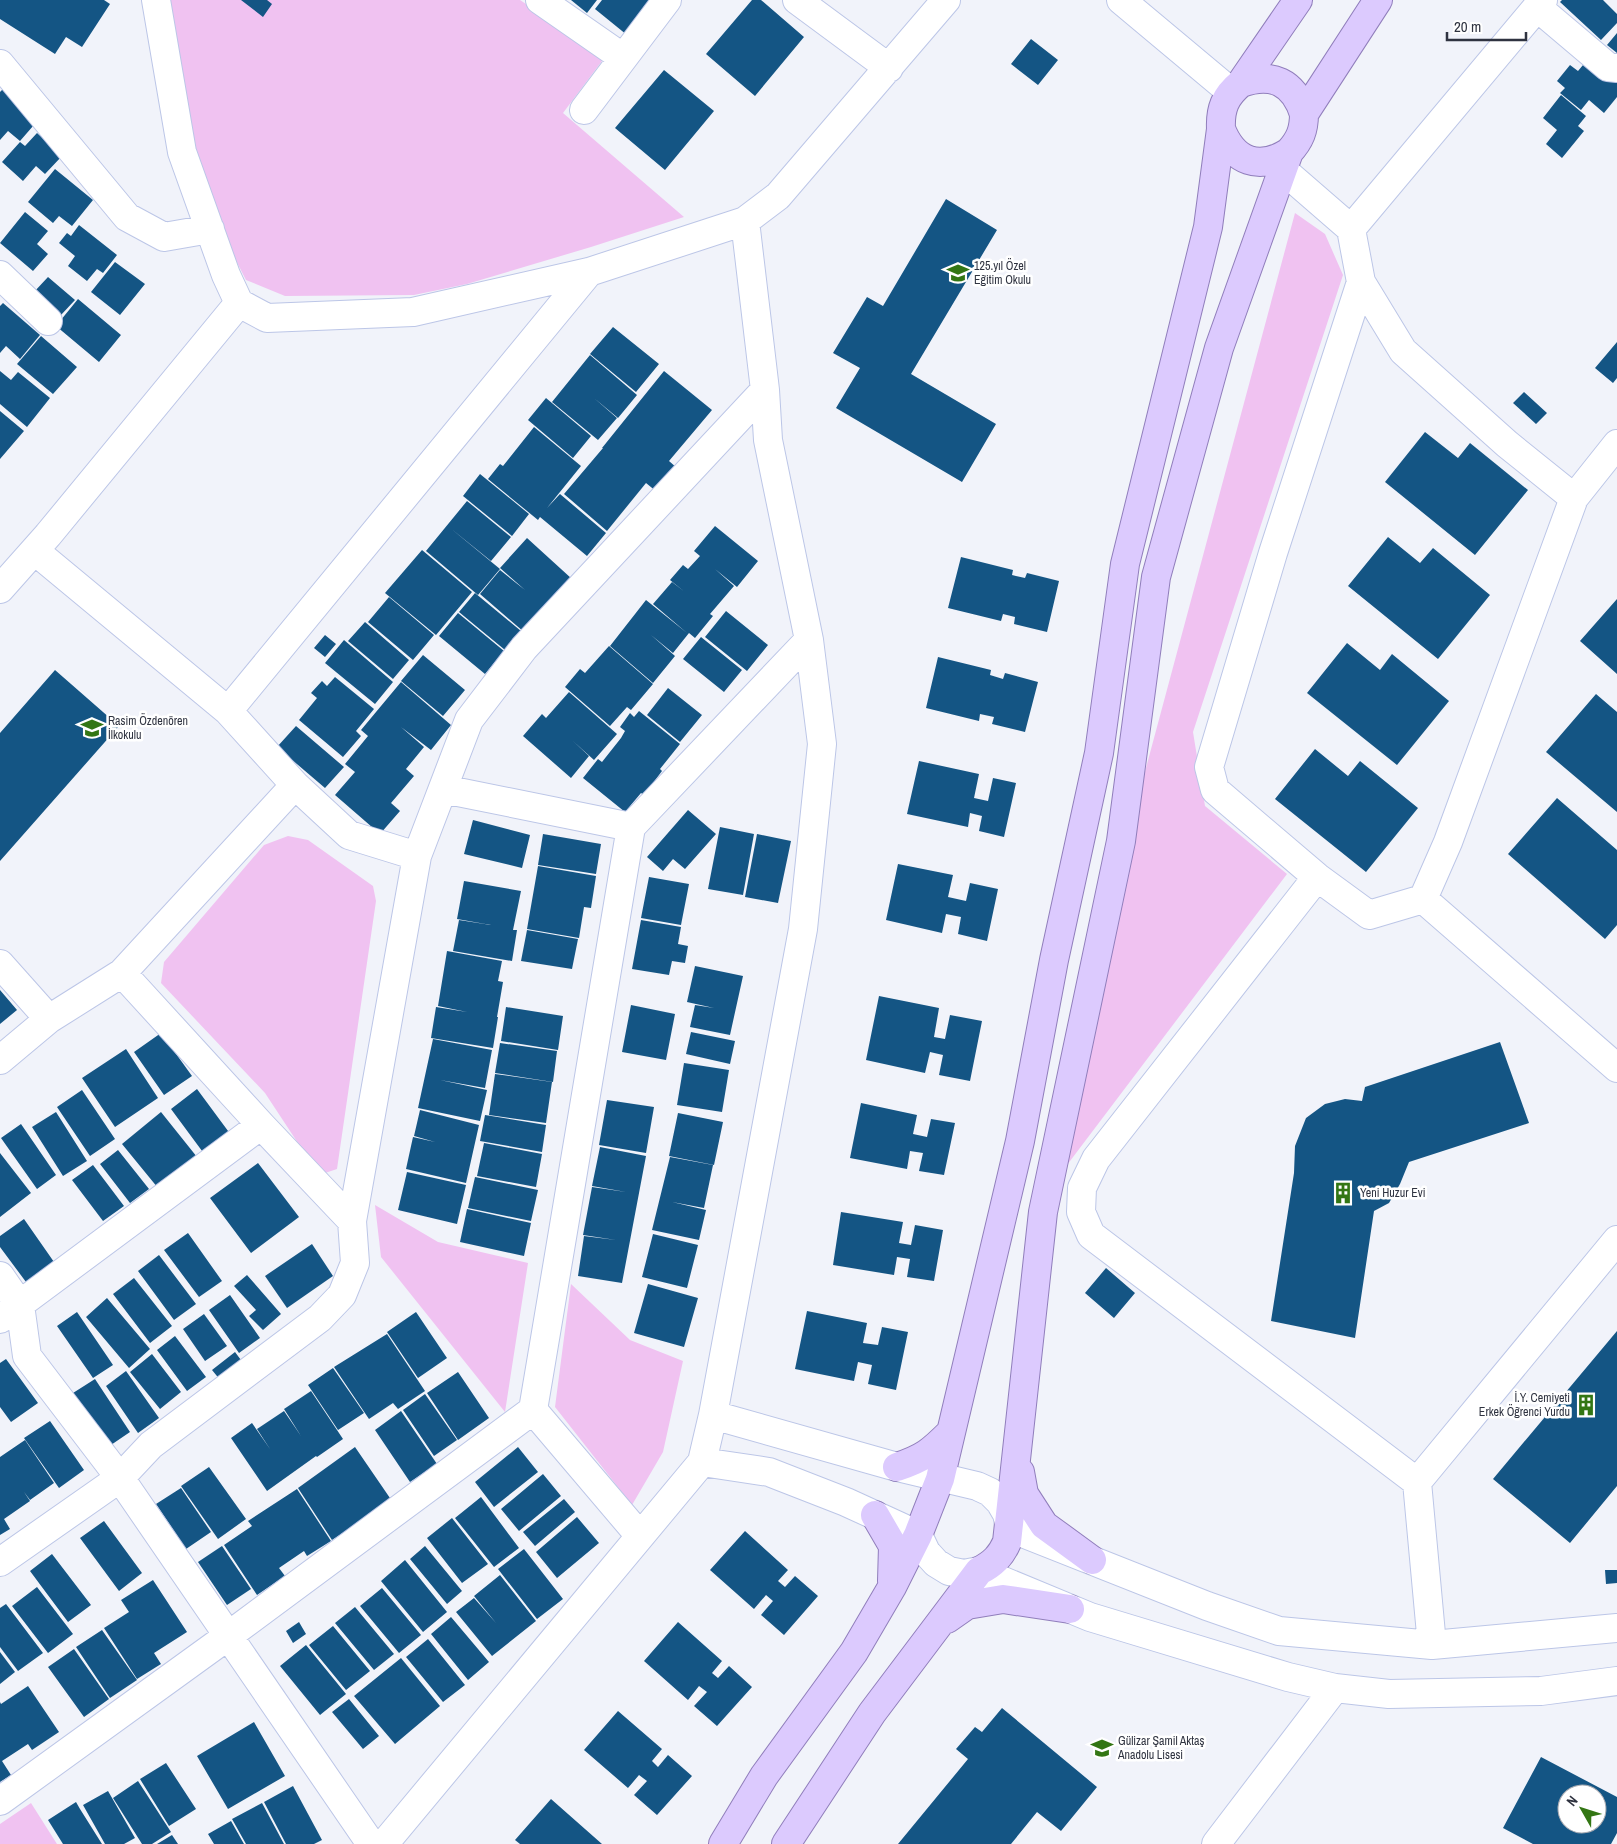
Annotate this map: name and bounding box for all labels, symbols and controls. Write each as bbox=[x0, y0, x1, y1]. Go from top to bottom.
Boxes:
scale bar bbox=[1447, 10, 1526, 42]
text: 20 m bbox=[1454, 16, 1481, 37]
place label: 125.yıl Özel Eğitim Okulu bbox=[974, 257, 1031, 288]
school or university icon: 125.yıl Özel Eğitim Okulu bbox=[945, 260, 971, 286]
place label: Rasim Özdenören İlkokulu bbox=[108, 712, 188, 743]
school or university icon: Rasim Özdenören İlkokulu bbox=[79, 715, 105, 741]
building icon: Yeni Huzur Evi bbox=[1330, 1180, 1356, 1206]
place label: Yeni Huzur Evi bbox=[1360, 1185, 1425, 1201]
place label: İ.Y. Cemiyeti Erkek Öğrenci Yurdu bbox=[1479, 1390, 1570, 1420]
building icon: İ.Y. Cemiyeti Erkek Öğrenci Yurdu bbox=[1573, 1392, 1599, 1418]
place label: Gülizar Şamil Aktaş Anadolu Lisesi bbox=[1117, 1733, 1204, 1763]
school or university icon: Gülizar Şamil Aktaş Anadolu Lisesi bbox=[1089, 1735, 1115, 1761]
north arrow bbox=[1557, 1784, 1607, 1834]
text: N bbox=[1562, 1792, 1582, 1810]

